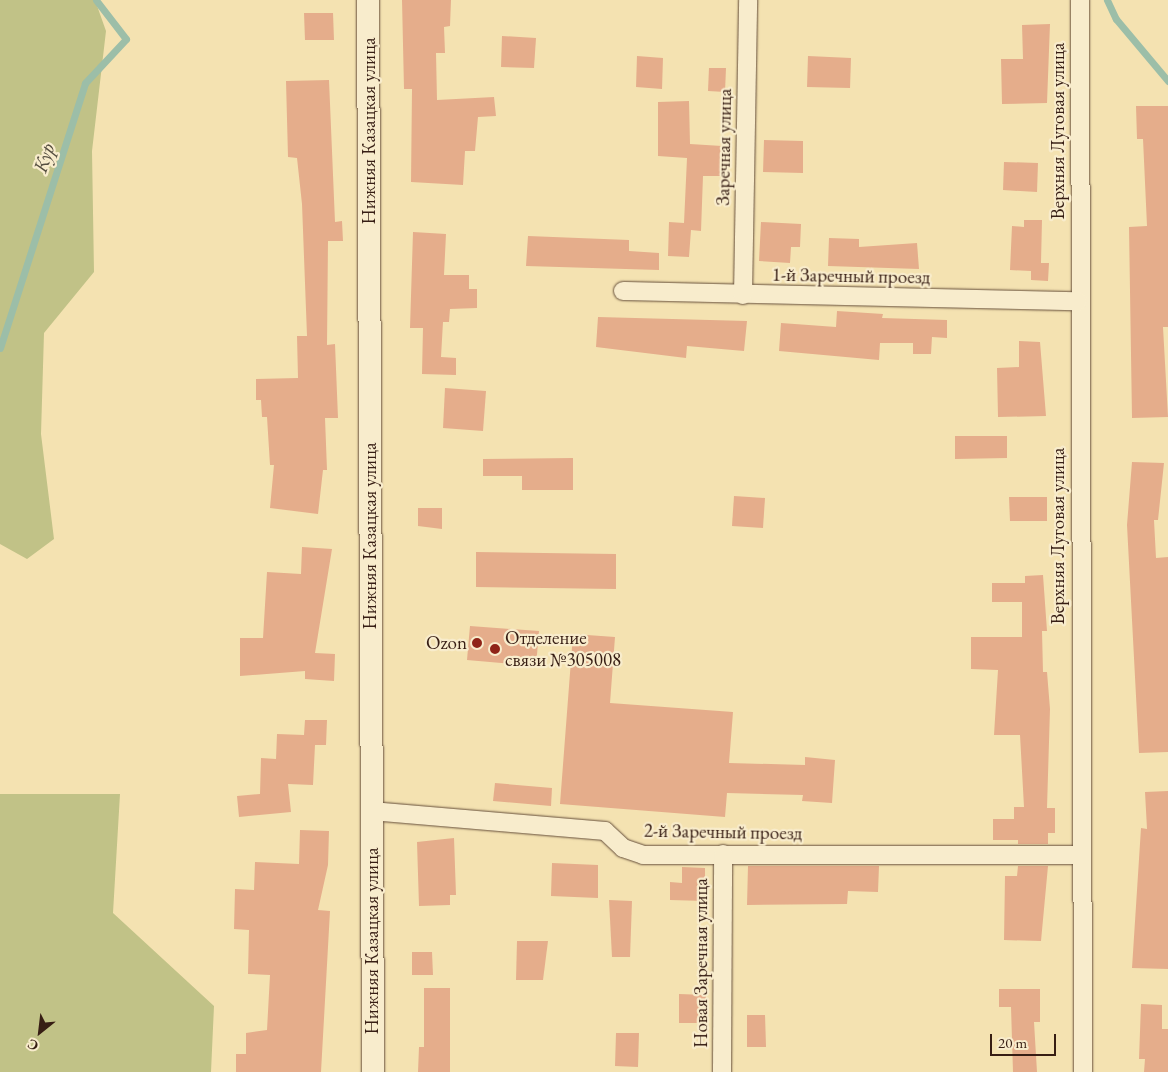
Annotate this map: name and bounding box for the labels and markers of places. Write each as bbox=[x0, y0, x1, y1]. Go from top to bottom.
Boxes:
place label: Отделение связи №305008 bbox=[505, 627, 621, 671]
place label: Ozon bbox=[426, 632, 467, 654]
marker: Ozon bbox=[471, 637, 483, 649]
marker: Отделение связи №305008 bbox=[489, 643, 501, 655]

